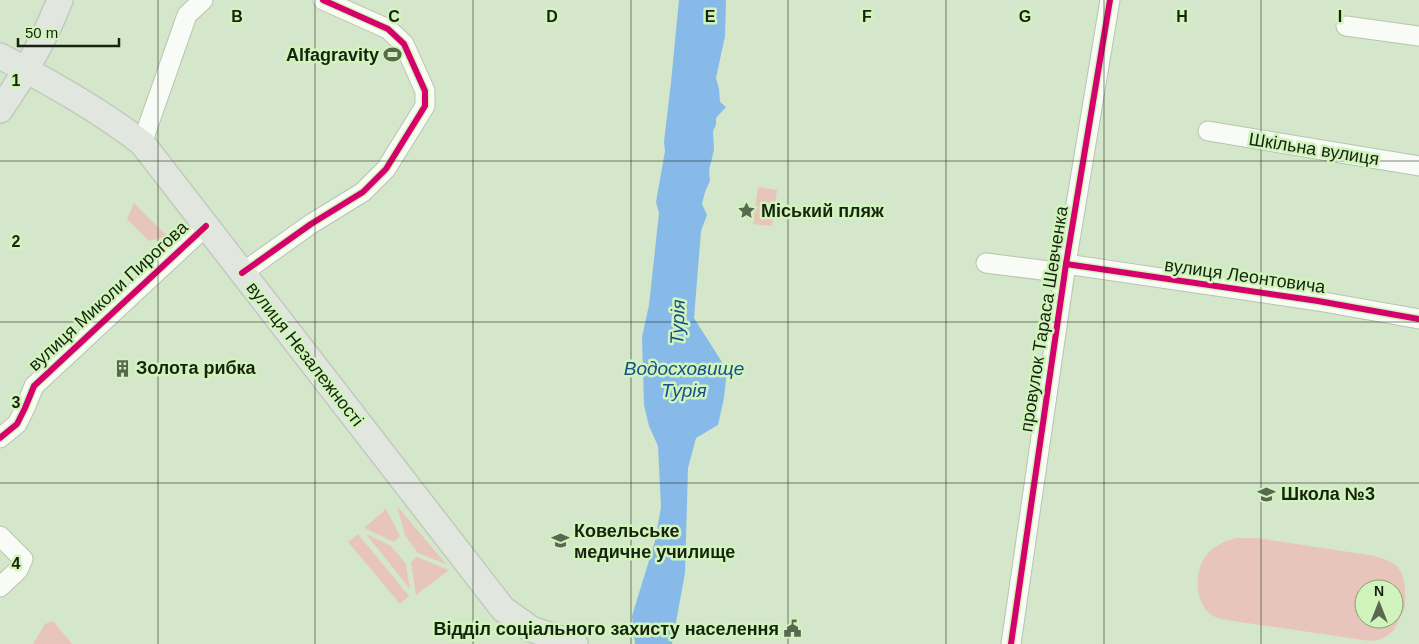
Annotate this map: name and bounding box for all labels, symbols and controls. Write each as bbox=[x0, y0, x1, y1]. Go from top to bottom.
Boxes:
text: B bbox=[231, 8, 243, 25]
text: C bbox=[388, 8, 400, 25]
text: D bbox=[546, 8, 558, 25]
text: E bbox=[705, 8, 716, 25]
text: F bbox=[862, 8, 872, 25]
text: G bbox=[1019, 8, 1031, 25]
text: H bbox=[1176, 8, 1188, 25]
text: I bbox=[1338, 8, 1342, 25]
scale bar bbox=[18, 15, 119, 47]
text: 50 m bbox=[25, 24, 58, 41]
place label: Alfagravity bbox=[286, 45, 379, 65]
sports icon: Alfagravity bbox=[383, 45, 403, 65]
text: 1 bbox=[12, 72, 21, 89]
street label: Шкільна вулиця bbox=[1247, 129, 1381, 169]
place icon: Міський пляж bbox=[737, 201, 757, 221]
place label: Міський пляж bbox=[761, 201, 884, 221]
street label: провулок Тараса Шевченка bbox=[1016, 204, 1072, 433]
street label: вулиця Миколи Пирогова bbox=[24, 216, 192, 375]
text: 2 bbox=[12, 233, 21, 250]
street label: вулиця Леонтовича bbox=[1163, 255, 1328, 297]
street label: вулиця Незалежності bbox=[242, 278, 368, 430]
water label: Турія bbox=[666, 299, 689, 345]
building icon: Золота рибка bbox=[112, 358, 132, 378]
place label: Золота рибка bbox=[136, 358, 257, 378]
water label: Водосховище Турія bbox=[624, 358, 744, 401]
text: 3 bbox=[12, 394, 21, 411]
school or university icon: Школа №3 bbox=[1257, 484, 1277, 504]
place label: Школа №3 bbox=[1281, 484, 1375, 504]
place label: Ковельське медичне училище bbox=[574, 521, 735, 562]
school or university icon: Ковельське медичне училище bbox=[550, 531, 570, 551]
text: 4 bbox=[12, 555, 21, 572]
north arrow bbox=[1354, 579, 1404, 629]
text: N bbox=[1374, 583, 1384, 599]
place label: Відділ соціального захисту населення bbox=[434, 619, 779, 639]
public building icon: Відділ соціального захисту населення bbox=[783, 619, 803, 639]

